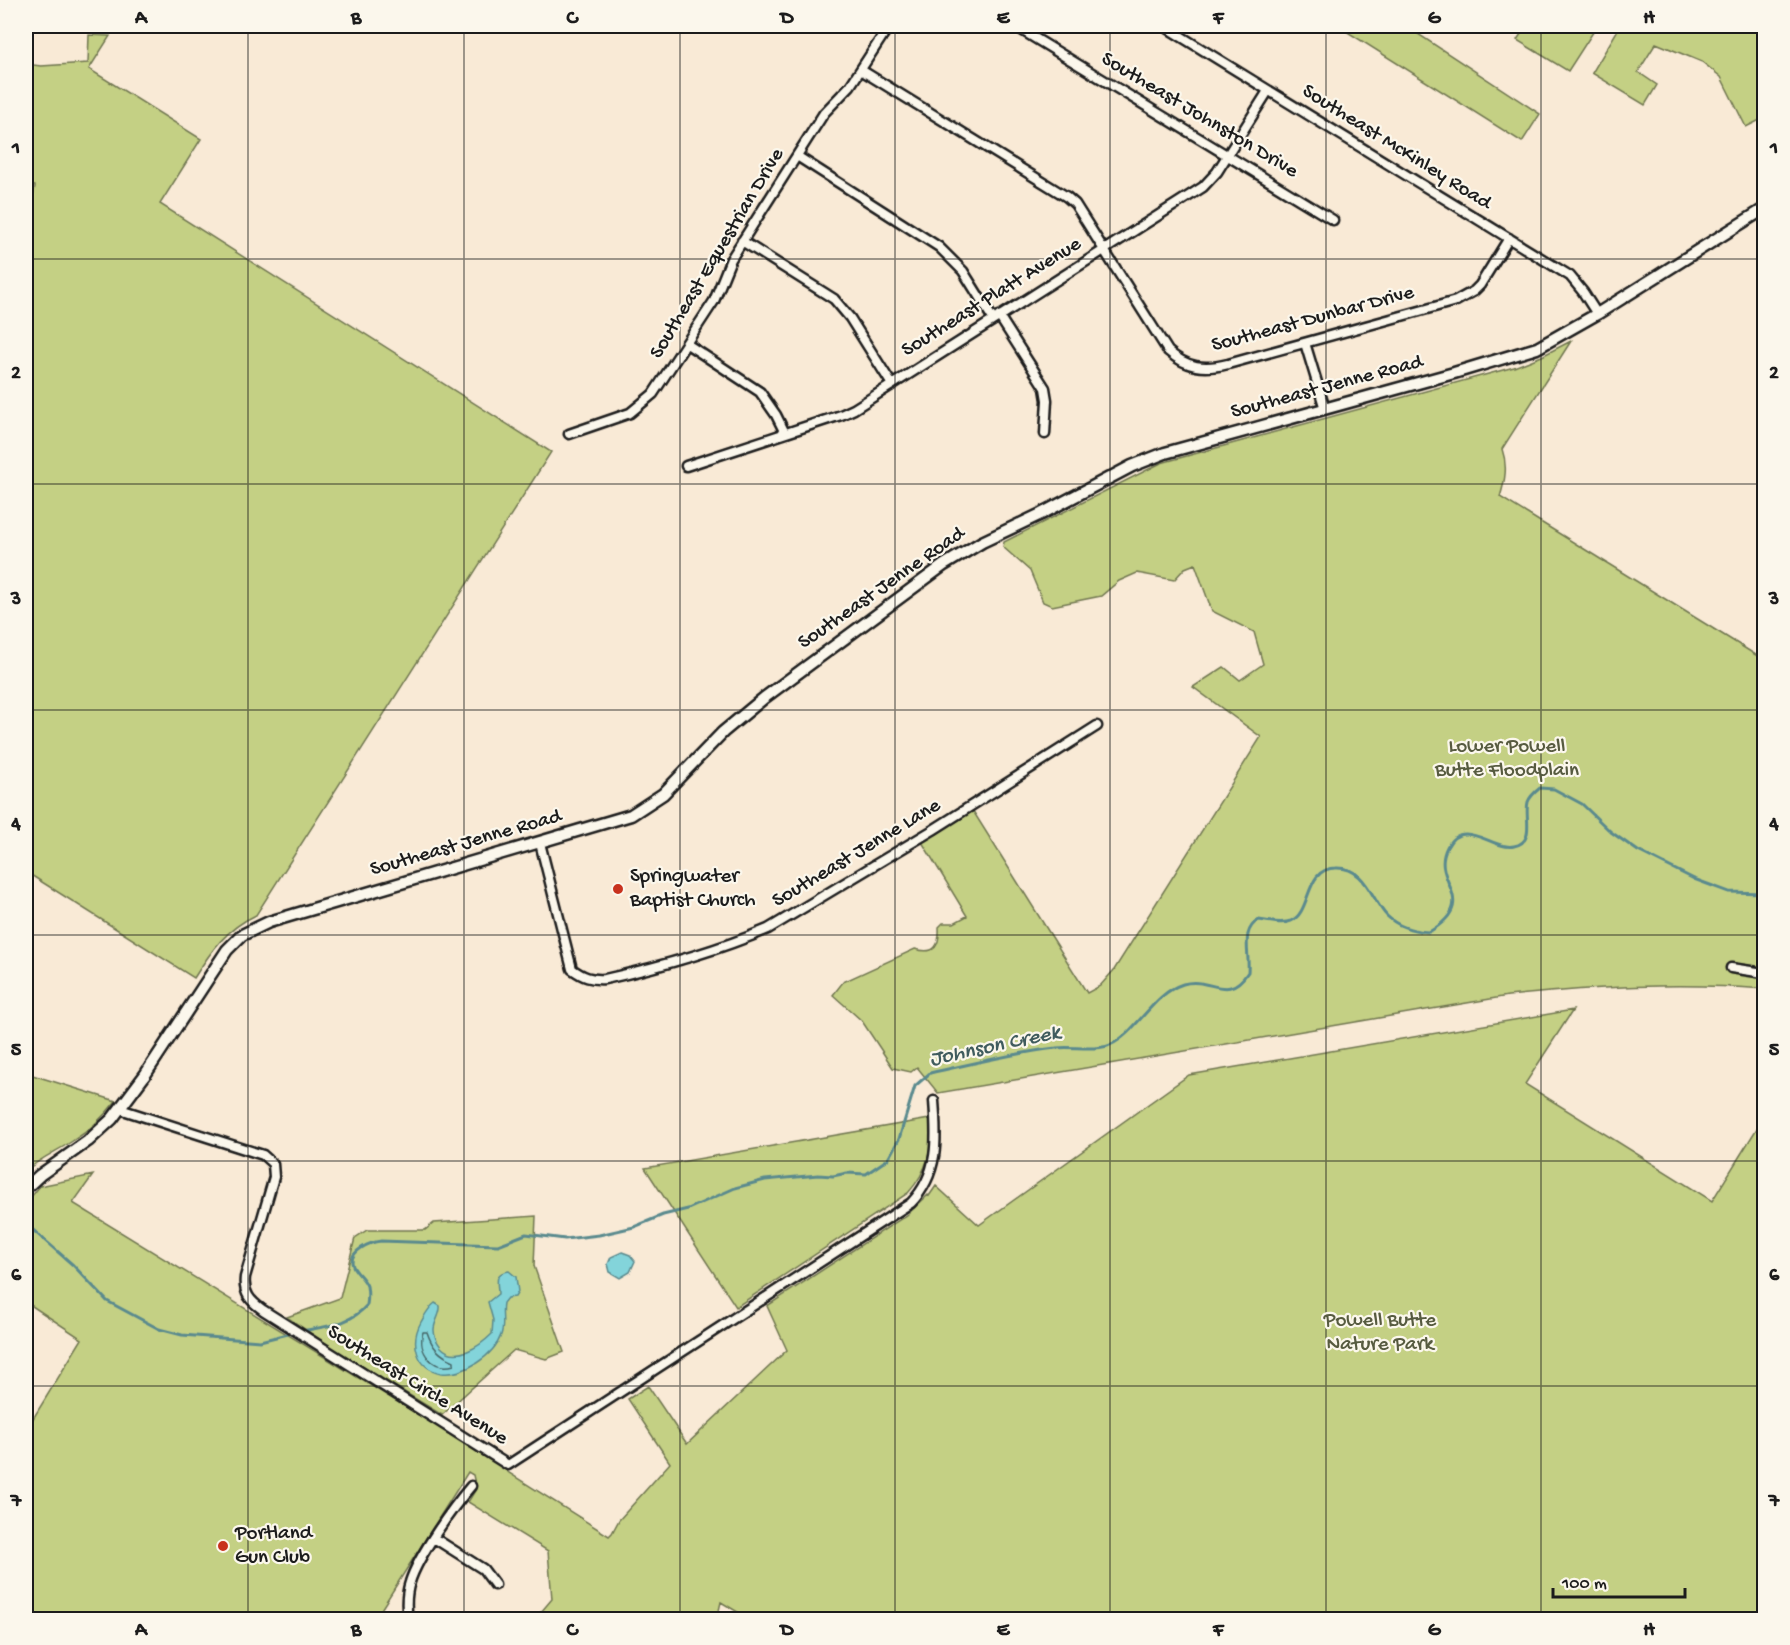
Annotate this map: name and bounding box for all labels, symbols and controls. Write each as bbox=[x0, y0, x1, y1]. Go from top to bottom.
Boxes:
text: A bbox=[134, 8, 149, 31]
text: B bbox=[350, 8, 362, 31]
text: C bbox=[566, 8, 580, 31]
text: D bbox=[778, 8, 794, 31]
text: E bbox=[997, 8, 1011, 31]
text: F bbox=[1212, 8, 1225, 31]
text: G bbox=[1428, 8, 1442, 31]
text: H bbox=[1643, 8, 1655, 31]
street label: Southeast Johnston Drive bbox=[1096, 47, 1303, 185]
street label: Southeast McKinley Road bbox=[1297, 79, 1497, 217]
text: 1 bbox=[11, 138, 20, 161]
text: 1 bbox=[1769, 138, 1778, 161]
street label: Southeast Equestrian Drive bbox=[645, 143, 791, 364]
street label: Southeast Platt Avenue bbox=[897, 232, 1087, 364]
street label: Southeast Dunbar Drive bbox=[1209, 281, 1418, 359]
street label: Southeast Jenne Road bbox=[1228, 350, 1427, 426]
text: 2 bbox=[11, 363, 21, 386]
text: 2 bbox=[1769, 363, 1779, 386]
street label: Southeast Jenne Road bbox=[794, 521, 972, 656]
text: 3 bbox=[10, 589, 21, 612]
text: 3 bbox=[1768, 589, 1779, 612]
park label: Lower Powell Butte Floodplain bbox=[1434, 735, 1579, 784]
street label: Southeast Jenne Lane bbox=[768, 793, 947, 914]
street label: Southeast Jenne Road bbox=[368, 804, 566, 883]
text: 4 bbox=[10, 814, 21, 837]
text: 4 bbox=[1768, 814, 1779, 837]
place label: Springwater Baptist Church bbox=[629, 865, 756, 914]
marker: Springwater Baptist Church bbox=[611, 882, 625, 896]
water label: Johnson Creek bbox=[927, 1020, 1065, 1074]
text: 5 bbox=[11, 1040, 22, 1063]
text: 5 bbox=[1769, 1040, 1780, 1063]
text: 6 bbox=[11, 1265, 22, 1288]
text: 6 bbox=[1769, 1265, 1780, 1288]
park label: Powell Butte Nature Park bbox=[1323, 1309, 1437, 1358]
street label: Southeast Circle Avenue bbox=[322, 1320, 513, 1452]
text: 7 bbox=[10, 1491, 23, 1514]
text: 7 bbox=[1768, 1491, 1781, 1514]
place label: Portland Gun Club bbox=[234, 1522, 314, 1571]
marker: Portland Gun Club bbox=[216, 1539, 230, 1553]
scale bar bbox=[1553, 1561, 1685, 1599]
text: 100 m bbox=[1561, 1574, 1607, 1595]
text: A bbox=[134, 1620, 149, 1643]
text: B bbox=[350, 1620, 362, 1643]
text: C bbox=[566, 1620, 580, 1643]
text: D bbox=[778, 1620, 794, 1643]
text: E bbox=[997, 1620, 1011, 1643]
text: F bbox=[1212, 1620, 1225, 1643]
text: G bbox=[1428, 1620, 1442, 1643]
text: H bbox=[1643, 1620, 1655, 1643]

